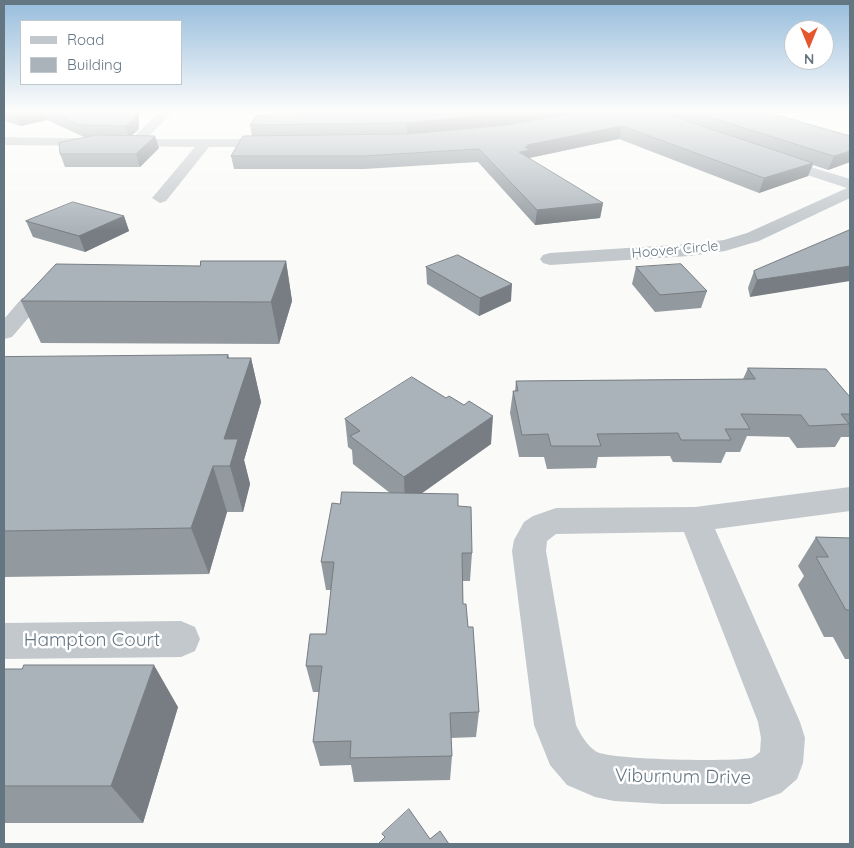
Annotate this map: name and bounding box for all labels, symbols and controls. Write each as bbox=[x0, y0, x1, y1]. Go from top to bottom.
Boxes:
legend bbox=[20, 20, 182, 85]
north arrow bbox=[784, 20, 834, 70]
text: Road bbox=[67, 30, 104, 49]
text: N bbox=[804, 50, 814, 68]
text: Building bbox=[67, 55, 122, 74]
street label: Hoover Circle bbox=[631, 238, 719, 262]
street label: Hampton Court bbox=[24, 629, 160, 651]
street label: Viburnum Drive bbox=[615, 764, 751, 790]

